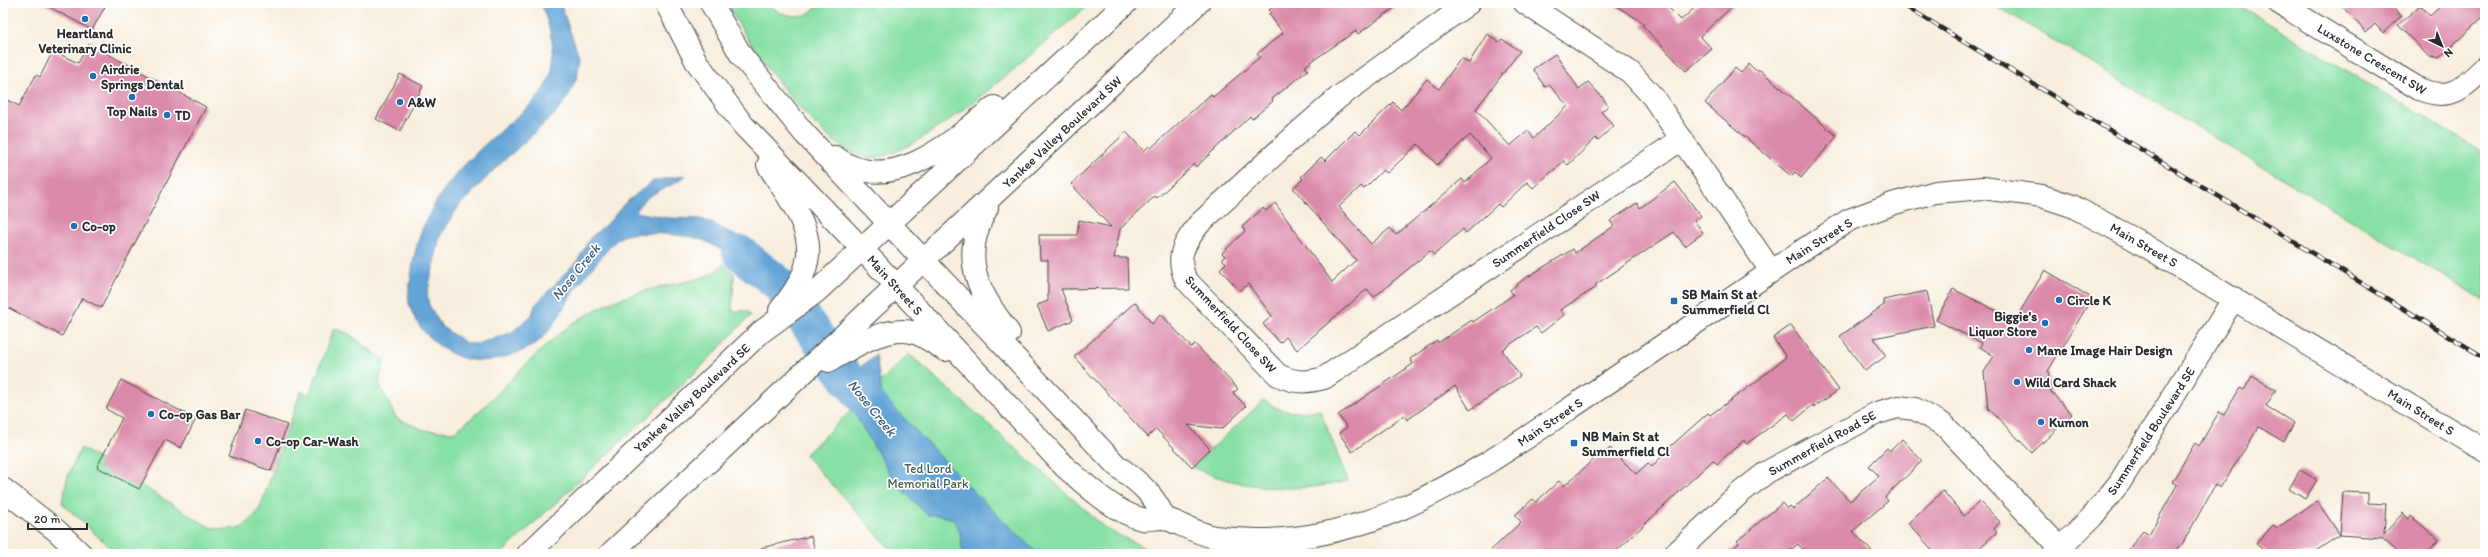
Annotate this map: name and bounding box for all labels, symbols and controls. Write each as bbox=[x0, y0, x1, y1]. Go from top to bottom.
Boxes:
marker: Heartland Veterinary Clinic bbox=[80, 14, 90, 24]
street label: Luxstone Crescent SW bbox=[2315, 20, 2429, 98]
place label: Heartland Veterinary Clinic bbox=[39, 26, 132, 57]
north arrow bbox=[2422, 26, 2462, 66]
text: N bbox=[2441, 46, 2456, 60]
place label: Airdrie Springs Dental bbox=[100, 62, 184, 93]
marker: Airdrie Springs Dental bbox=[88, 71, 98, 81]
street label: Yankee Valley Boulevard SW bbox=[999, 73, 1125, 191]
marker: Top Nails bbox=[127, 92, 137, 102]
place label: A&W bbox=[407, 95, 437, 110]
marker: A&W bbox=[395, 97, 405, 107]
place label: Top Nails bbox=[106, 104, 157, 120]
place label: TD bbox=[174, 108, 191, 123]
marker: TD bbox=[162, 110, 172, 120]
street label: Summerfield Close SW bbox=[1489, 187, 1603, 271]
street label: Main Street S bbox=[1783, 215, 1855, 267]
place label: Co-op bbox=[82, 219, 116, 235]
street label: Main Street S bbox=[2108, 220, 2180, 270]
marker: Co-op bbox=[69, 221, 79, 231]
water label: Nose Creek bbox=[548, 240, 604, 304]
street label: Main Street S bbox=[864, 252, 926, 318]
street label: Summerfield Close SW bbox=[1182, 272, 1280, 376]
place label: SB Main St at Summerfield Cl bbox=[1682, 287, 1770, 317]
place label: Circle K bbox=[2067, 293, 2112, 308]
marker: Circle K bbox=[2054, 295, 2064, 305]
marker: SB Main St at Summerfield Cl bbox=[1669, 296, 1679, 306]
place label: Biggie's Liquor Store bbox=[1969, 309, 2037, 340]
marker: Biggie's Liquor Store bbox=[2040, 318, 2050, 328]
street label: Yankee Valley Boulevard SE bbox=[631, 340, 753, 456]
place label: Mane Image Hair Design bbox=[2037, 343, 2173, 359]
marker: Mane Image Hair Design bbox=[2024, 345, 2034, 355]
street label: Summerfield Boulevard SE bbox=[2104, 364, 2198, 498]
place label: Wild Card Shack bbox=[2025, 375, 2117, 390]
water label: Nose Creek bbox=[844, 376, 900, 440]
marker: Wild Card Shack bbox=[2012, 377, 2022, 387]
street label: Main Street S bbox=[2385, 386, 2457, 438]
street label: Main Street S bbox=[1515, 395, 1585, 449]
place label: Co-op Gas Bar bbox=[159, 407, 241, 423]
street label: Summerfield Road SE bbox=[1766, 407, 1878, 479]
marker: Co-op Gas Bar bbox=[146, 409, 156, 419]
place label: Kumon bbox=[2049, 415, 2090, 430]
marker: Kumon bbox=[2036, 417, 2046, 427]
place label: NB Main St at Summerfield Cl bbox=[1582, 429, 1670, 459]
place label: Co-op Car-Wash bbox=[266, 434, 360, 450]
marker: Co-op Car-Wash bbox=[253, 436, 263, 446]
marker: NB Main St at Summerfield Cl bbox=[1569, 438, 1579, 448]
park label: Ted Lord Memorial Park bbox=[887, 461, 969, 491]
scale bar bbox=[28, 505, 87, 531]
text: 20 m bbox=[34, 512, 61, 526]

